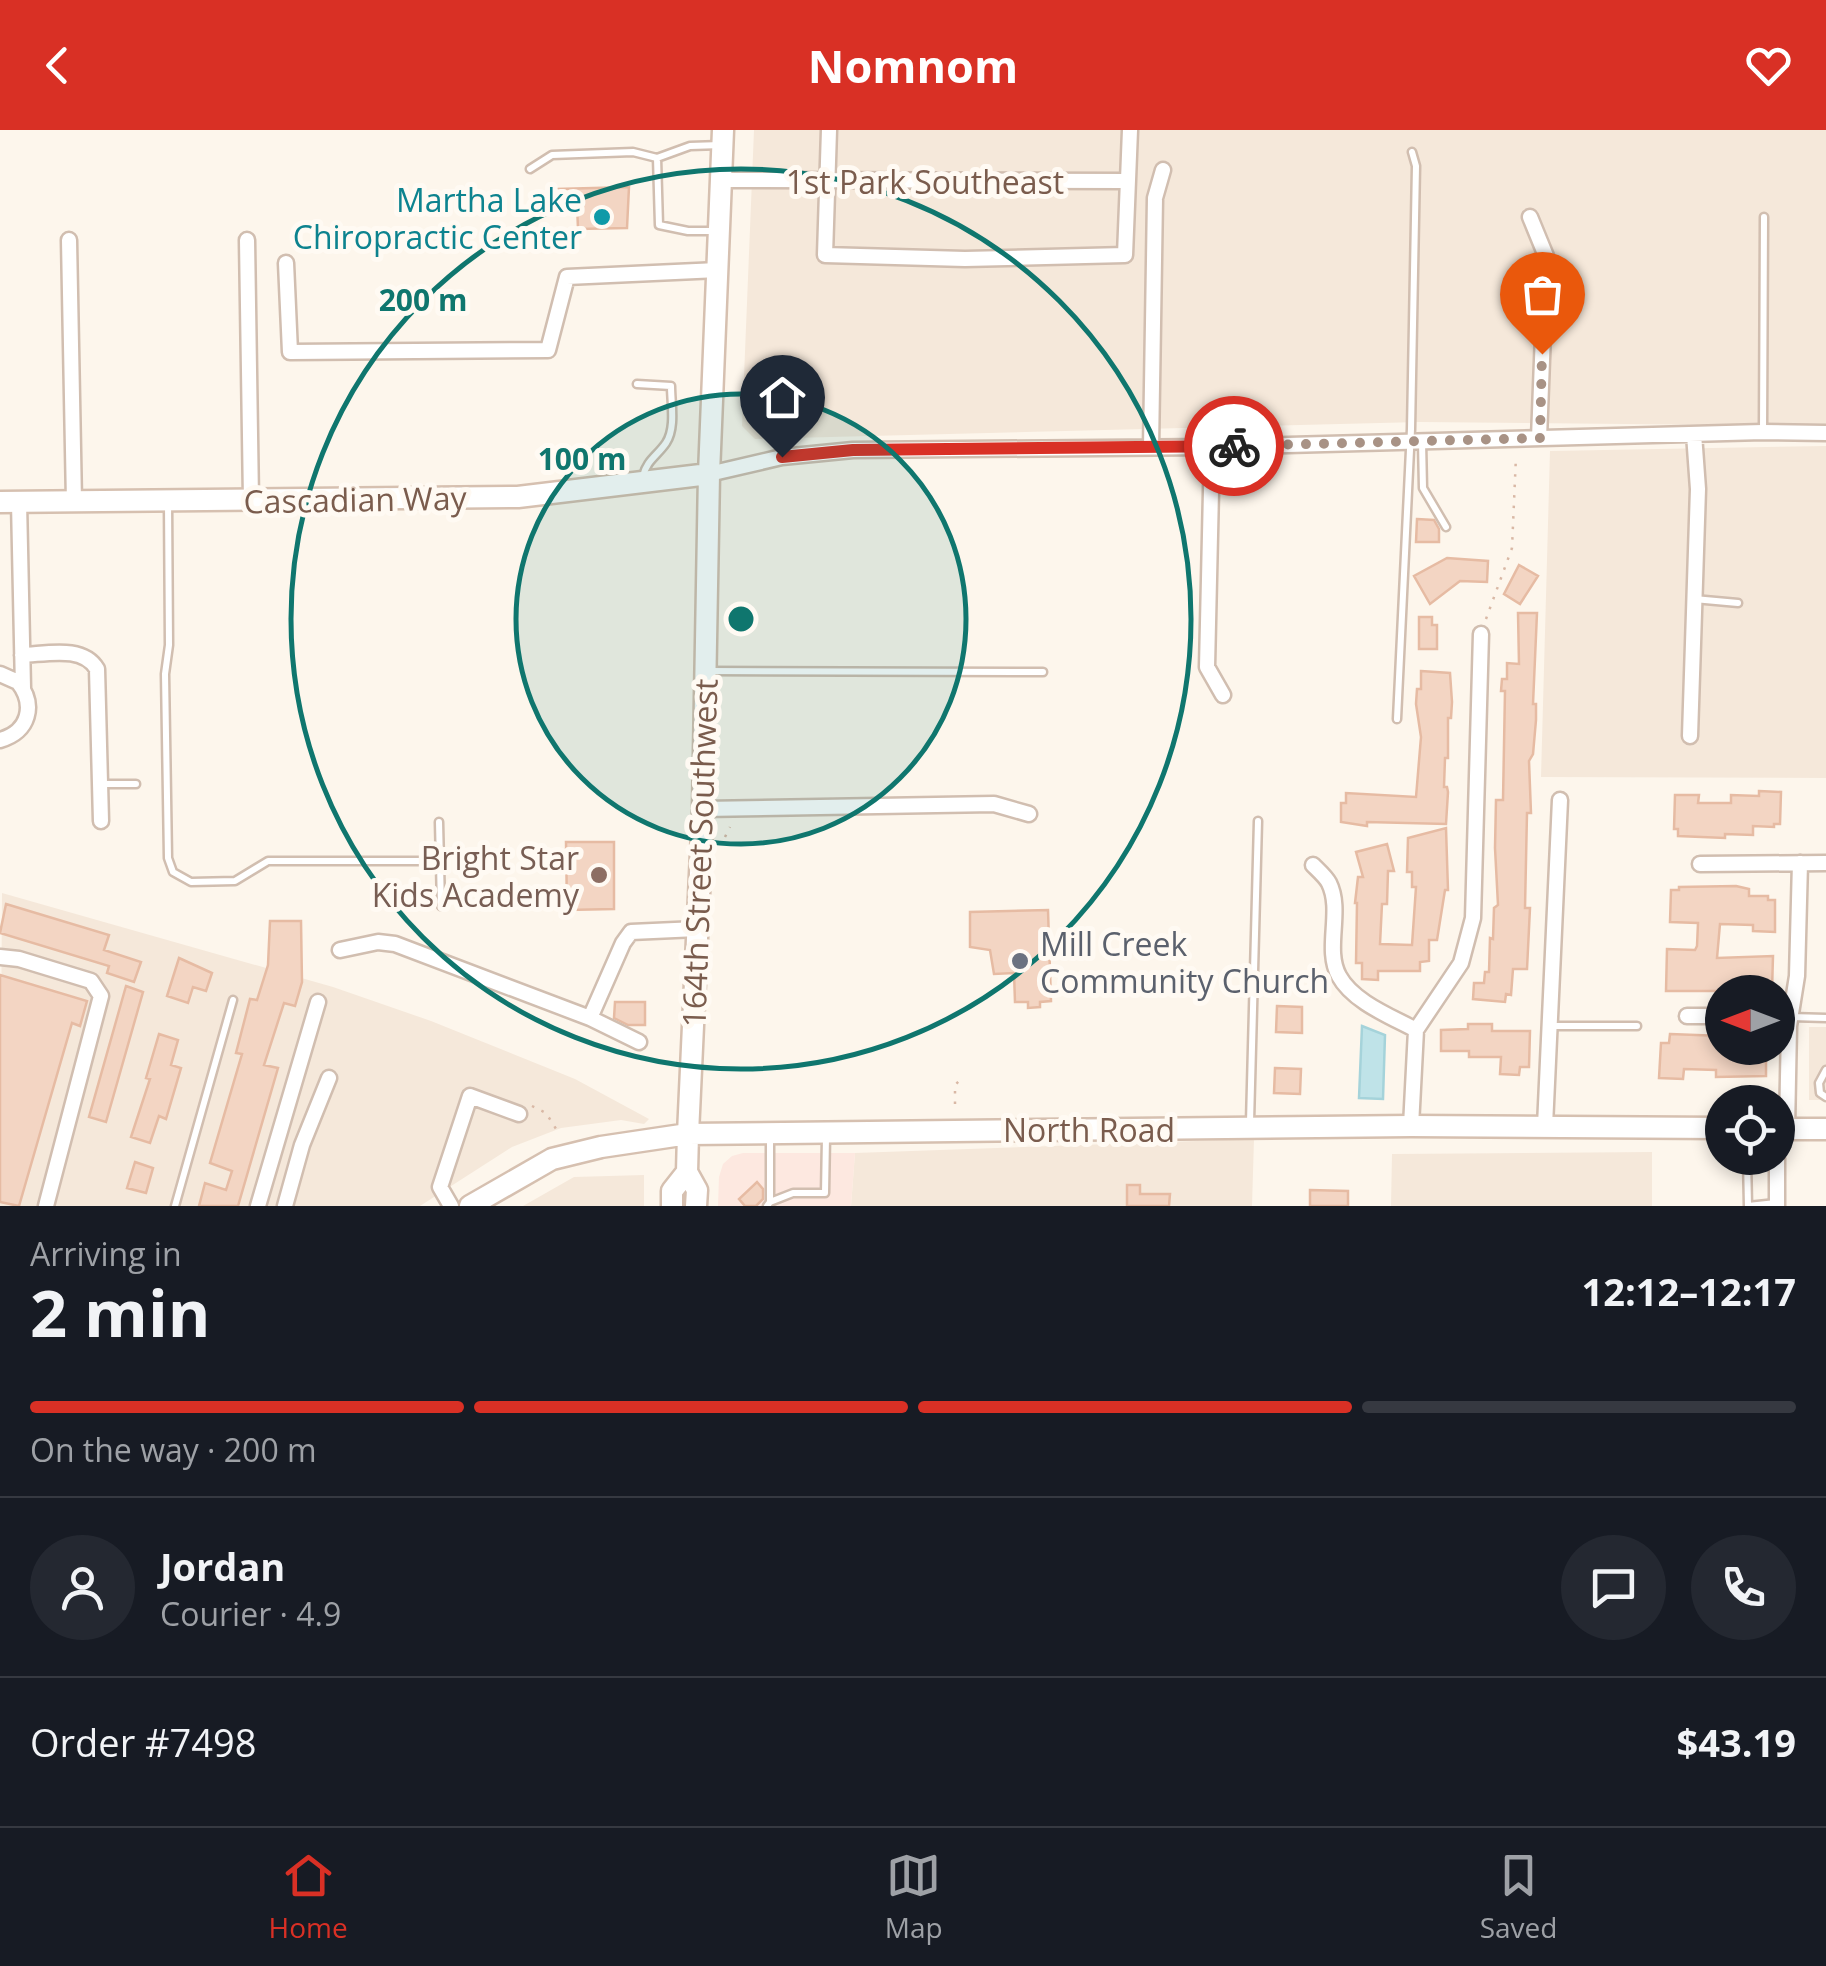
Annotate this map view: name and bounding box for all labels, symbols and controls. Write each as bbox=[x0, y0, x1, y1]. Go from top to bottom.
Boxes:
text: Nomnom bbox=[808, 35, 1018, 96]
icon: back bbox=[30, 38, 85, 93]
icon: heart bbox=[1741, 38, 1796, 93]
street label: 1st Park Southeast bbox=[786, 160, 1064, 203]
place label: Martha Lake Chiropractic Center bbox=[293, 178, 582, 258]
marker: Martha Lake Chiropractic Center bbox=[591, 206, 613, 228]
pin bbox=[1500, 252, 1585, 355]
icon: bag bbox=[1515, 267, 1570, 322]
text: 200 m bbox=[379, 279, 467, 320]
pin bbox=[740, 355, 825, 458]
icon: home bbox=[755, 370, 810, 425]
courier bbox=[1184, 396, 1284, 496]
icon: bike bbox=[1207, 419, 1262, 474]
text: 100 m bbox=[538, 438, 626, 479]
street label: Cascadian Way bbox=[243, 476, 468, 522]
centre of rings bbox=[723, 601, 759, 637]
street label: 164th Street Southwest bbox=[671, 678, 727, 1028]
place label: Bright Star Kids Academy bbox=[372, 836, 580, 916]
marker: Bright Star Kids Academy bbox=[588, 864, 610, 886]
place label: Mill Creek Community Church bbox=[1040, 922, 1329, 1002]
marker: Mill Creek Community Church bbox=[1009, 950, 1031, 972]
north arrow bbox=[1705, 975, 1795, 1065]
map controls bbox=[1705, 975, 1795, 1175]
button: locate bbox=[1705, 1085, 1795, 1175]
street label: North Road bbox=[1003, 1108, 1175, 1151]
text: Arriving in bbox=[30, 1232, 182, 1275]
text: 12:12–12:17 bbox=[1582, 1265, 1796, 1317]
text: 2 min bbox=[30, 1268, 210, 1356]
text: On the way · 200 m bbox=[30, 1428, 317, 1471]
button: person bbox=[30, 1535, 135, 1640]
button: chat bbox=[1561, 1535, 1666, 1640]
button: phone bbox=[1691, 1535, 1796, 1640]
text: Jordan bbox=[160, 1540, 285, 1592]
text: Courier · 4.9 bbox=[160, 1592, 341, 1635]
text: Order #7498 bbox=[30, 1716, 257, 1768]
text: $43.19 bbox=[1677, 1716, 1796, 1768]
tab: Home bbox=[269, 1848, 348, 1946]
tab: Map bbox=[885, 1848, 943, 1946]
tab: Saved bbox=[1480, 1848, 1557, 1946]

